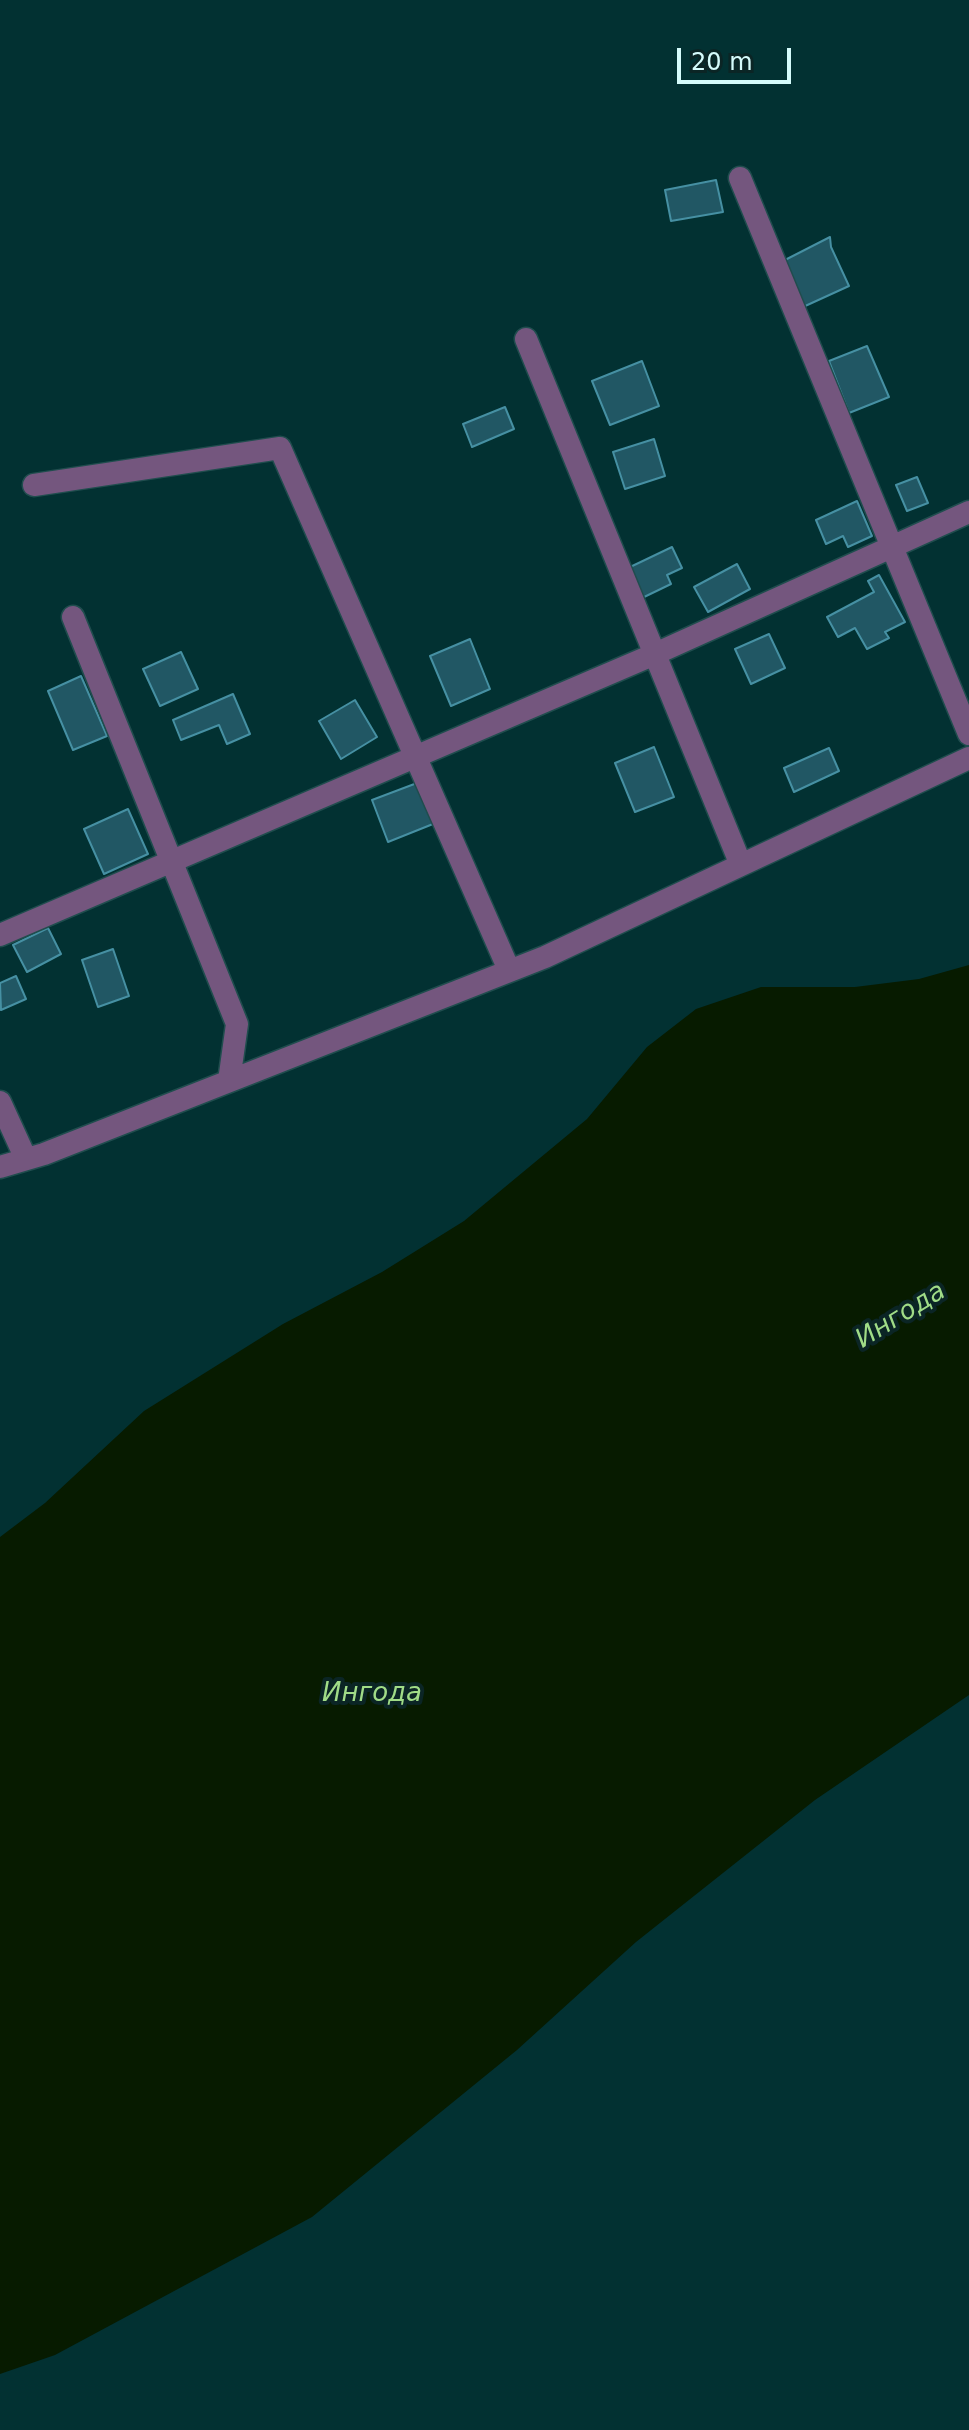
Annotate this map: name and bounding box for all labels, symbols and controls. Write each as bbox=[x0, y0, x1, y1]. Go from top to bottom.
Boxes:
scale bar bbox=[681, 32, 795, 82]
text: 20 m bbox=[691, 48, 753, 76]
water label: Ингода bbox=[850, 1276, 952, 1356]
water label: Ингода bbox=[322, 1678, 422, 1710]

